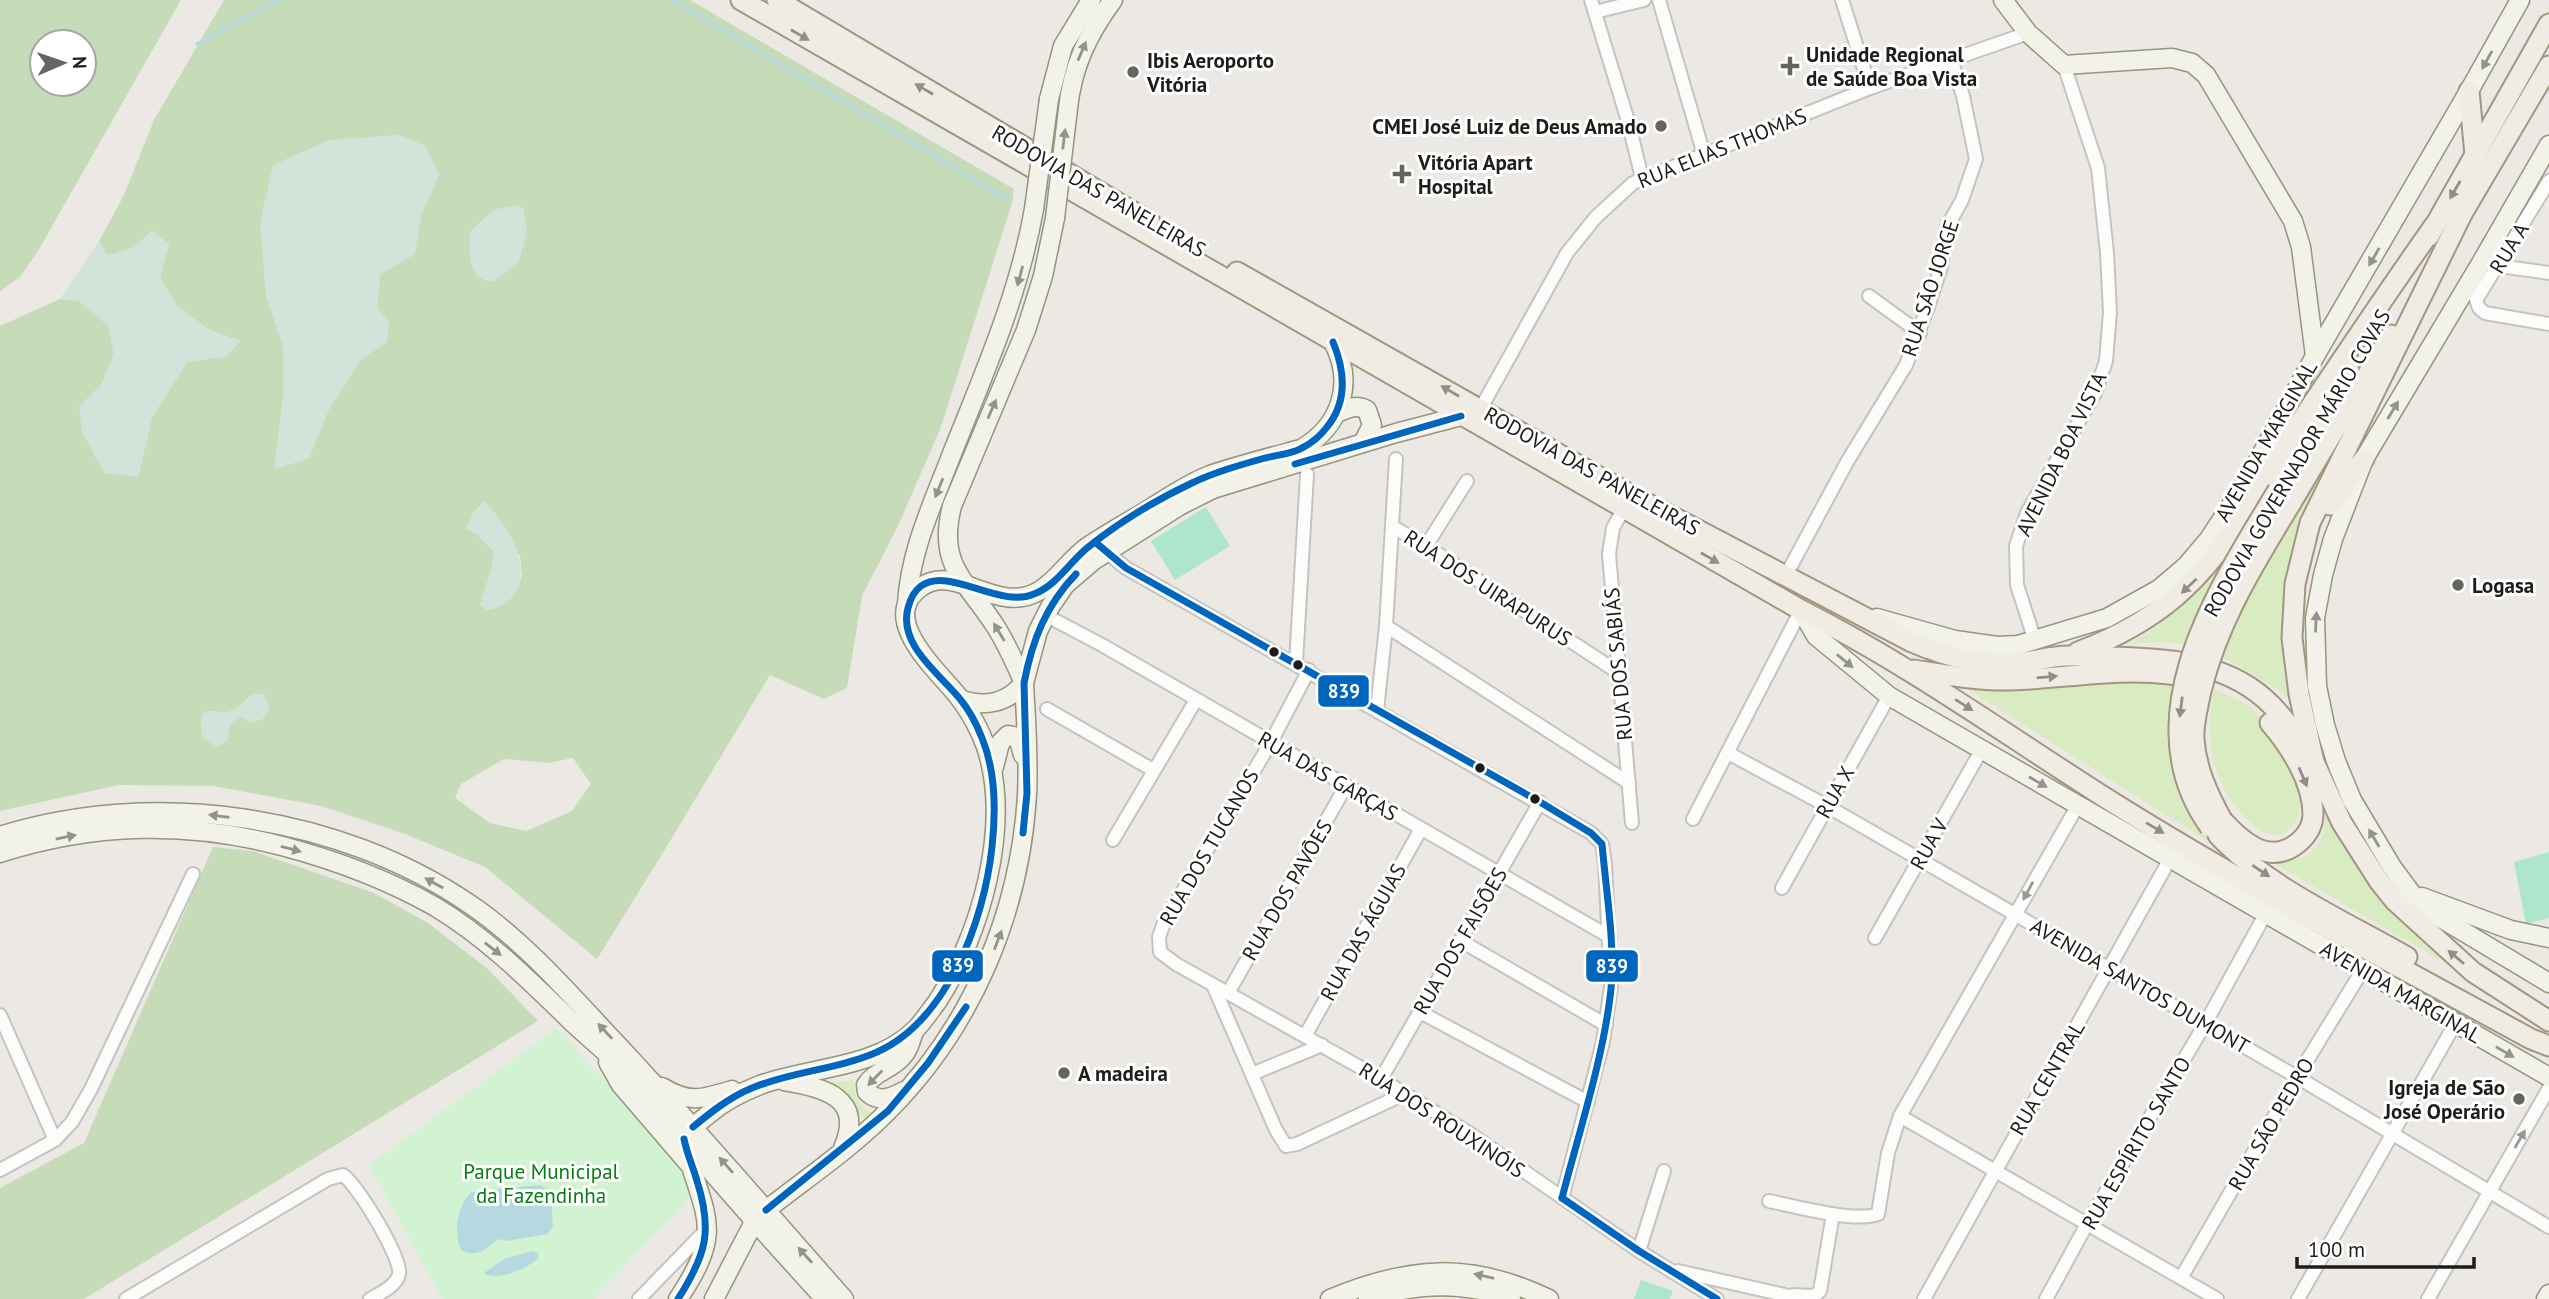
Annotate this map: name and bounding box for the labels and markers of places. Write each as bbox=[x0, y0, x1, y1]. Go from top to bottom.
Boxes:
place label: Unidade Regional de Saúde Boa Vista bbox=[1806, 41, 1977, 92]
place label: Ibis Aeroporto Vitória bbox=[1146, 47, 1274, 98]
marker: Unidade Regional de Saúde Boa Vista bbox=[1780, 56, 1800, 76]
marker: Ibis Aeroporto Vitória bbox=[1125, 64, 1141, 80]
place label: CMEI José Luiz de Deus Amado bbox=[1372, 113, 1647, 140]
marker: CMEI José Luiz de Deus Amado bbox=[1653, 118, 1669, 134]
place label: Vitória Apart Hospital bbox=[1417, 149, 1533, 200]
marker: Vitória Apart Hospital bbox=[1392, 164, 1412, 184]
place label: Logasa bbox=[2472, 572, 2534, 599]
marker: Logasa bbox=[2450, 577, 2466, 593]
unlabelled marker bbox=[1267, 645, 1281, 659]
unlabelled marker bbox=[1291, 658, 1305, 672]
unlabelled marker bbox=[1473, 761, 1487, 775]
unlabelled marker bbox=[1528, 792, 1542, 806]
place label: A madeira bbox=[1078, 1060, 1168, 1087]
marker: A madeira bbox=[1056, 1065, 1072, 1081]
place label: Igreja de São José Operário bbox=[2383, 1074, 2505, 1125]
marker: Igreja de São José Operário bbox=[2511, 1091, 2527, 1107]

